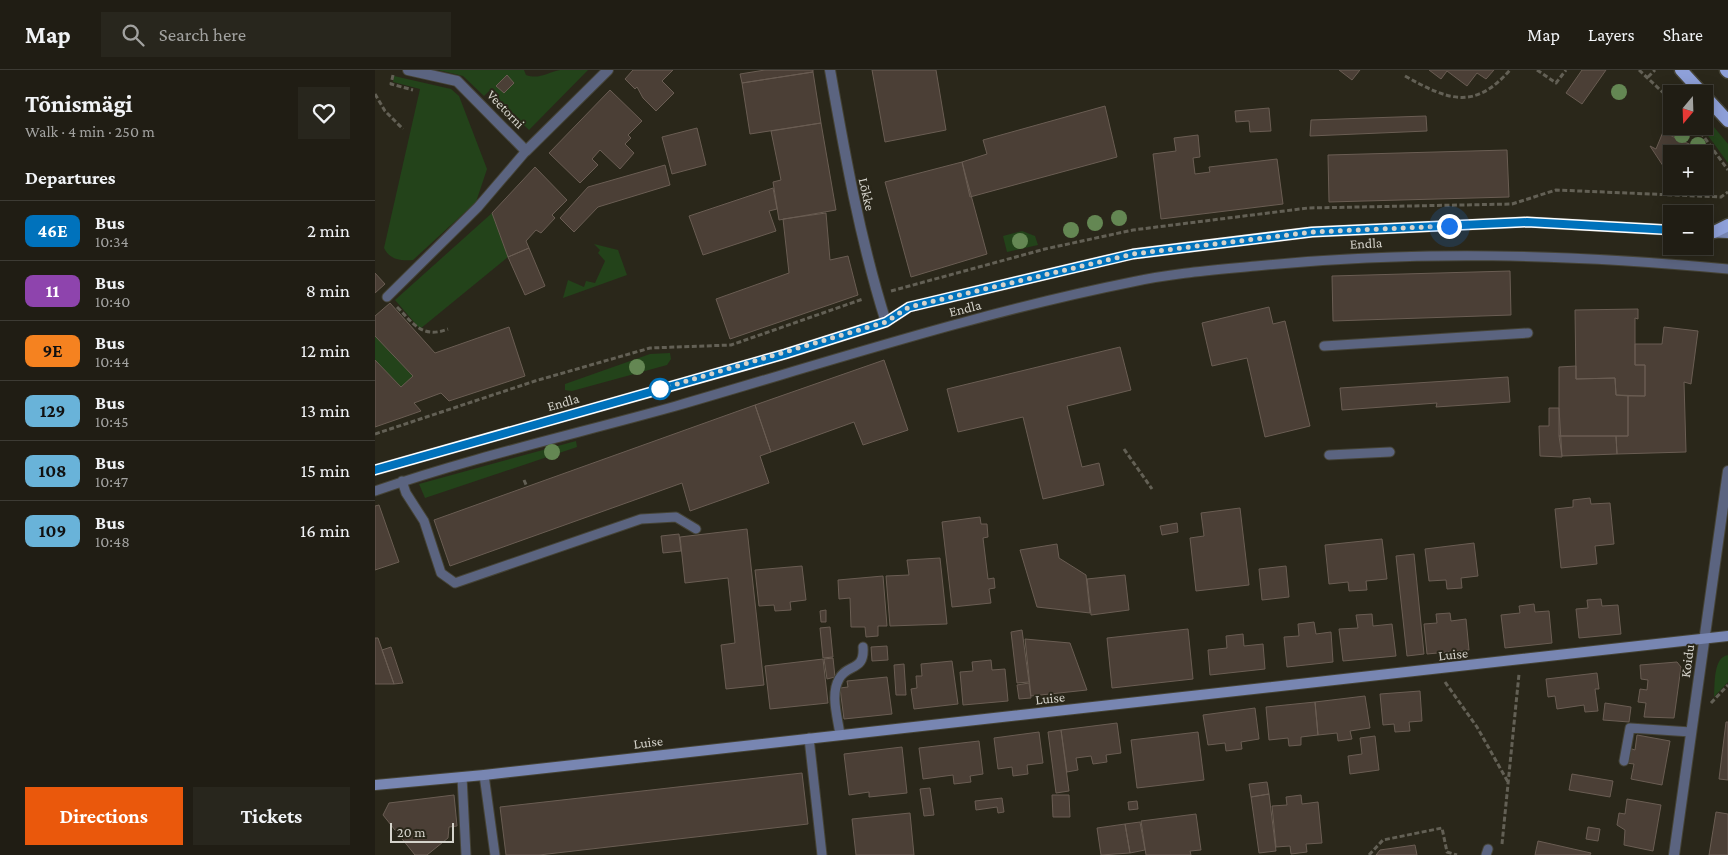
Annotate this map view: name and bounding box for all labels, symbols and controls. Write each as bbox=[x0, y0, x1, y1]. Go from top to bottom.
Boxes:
search box bbox=[101, 12, 451, 57]
text: Map bbox=[25, 21, 71, 48]
icon: search bbox=[119, 21, 147, 49]
text: Search here bbox=[159, 24, 246, 45]
text: Map bbox=[1527, 25, 1560, 45]
text: Layers bbox=[1588, 25, 1635, 45]
text: Share bbox=[1663, 25, 1703, 45]
north arrow bbox=[1663, 85, 1713, 135]
map controls bbox=[1663, 85, 1713, 255]
street label: Veetorni bbox=[484, 86, 528, 132]
button: heart bbox=[298, 87, 350, 139]
text: Tõnismägi bbox=[25, 90, 133, 117]
text: Walk · 4 min · 250 m bbox=[25, 123, 155, 140]
button: + bbox=[1663, 145, 1713, 195]
text: Departures bbox=[25, 167, 116, 188]
street label: Lõkke bbox=[855, 176, 879, 212]
button: − bbox=[1663, 205, 1713, 255]
text: Bus bbox=[95, 212, 125, 233]
your location bbox=[1437, 214, 1462, 239]
text: 2 min bbox=[307, 220, 350, 241]
text: 46E bbox=[38, 221, 67, 241]
text: 10:34 bbox=[95, 233, 129, 250]
street label: Endla bbox=[1349, 234, 1383, 252]
text: Bus bbox=[95, 272, 125, 293]
text: 8 min bbox=[306, 280, 350, 301]
text: 11 bbox=[46, 281, 59, 301]
text: 10:40 bbox=[95, 293, 130, 310]
street label: Endla bbox=[947, 296, 983, 320]
text: Bus bbox=[95, 332, 125, 353]
text: 12 min bbox=[301, 340, 350, 361]
text: 9E bbox=[42, 341, 63, 361]
text: 10:44 bbox=[95, 353, 129, 370]
unlabelled marker bbox=[649, 378, 671, 400]
street label: Endla bbox=[545, 390, 581, 414]
text: Bus bbox=[95, 392, 125, 413]
text: 13 min bbox=[301, 400, 350, 421]
text: 129 bbox=[40, 401, 65, 421]
text: 10:45 bbox=[95, 413, 129, 430]
text: Bus bbox=[95, 452, 125, 473]
text: 15 min bbox=[301, 460, 350, 481]
text: 108 bbox=[38, 461, 67, 481]
text: 10:47 bbox=[95, 473, 128, 490]
text: Bus bbox=[95, 512, 125, 533]
text: 16 min bbox=[300, 520, 350, 541]
text: 109 bbox=[39, 521, 66, 541]
text: 10:48 bbox=[95, 533, 130, 550]
street label: Koidu bbox=[1677, 643, 1697, 679]
street label: Luise bbox=[1437, 644, 1469, 664]
street label: Luise bbox=[1034, 688, 1066, 708]
street label: Luise bbox=[632, 732, 664, 752]
button: Directions bbox=[25, 787, 183, 845]
button: Tickets bbox=[193, 787, 350, 845]
scale bar bbox=[390, 820, 454, 843]
text: 20 m bbox=[397, 824, 425, 840]

